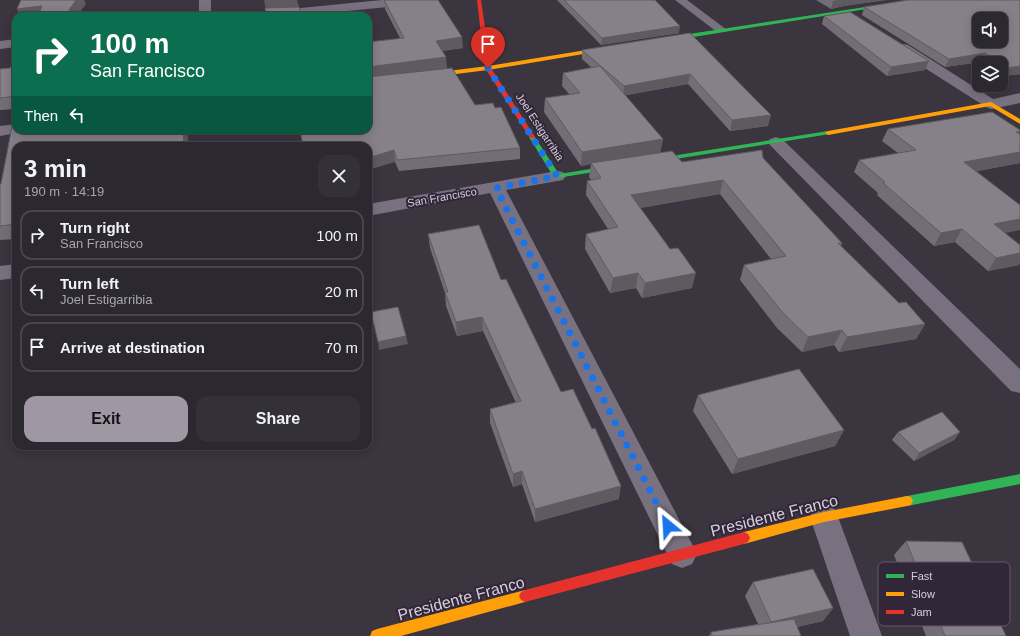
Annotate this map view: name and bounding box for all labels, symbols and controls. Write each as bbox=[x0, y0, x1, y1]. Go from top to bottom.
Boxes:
map controls bbox=[972, 12, 1008, 92]
button: sound bbox=[972, 12, 1008, 48]
pin bbox=[471, 27, 505, 68]
icon: right bbox=[24, 28, 76, 80]
text: 100 m bbox=[90, 28, 169, 59]
icon: arrive bbox=[477, 33, 499, 55]
button: layers bbox=[972, 56, 1008, 92]
text: San Francisco bbox=[90, 61, 205, 81]
street label: Joel Estigarribia bbox=[514, 91, 567, 164]
icon: left bbox=[66, 104, 88, 126]
text: Then bbox=[24, 107, 58, 124]
text: 3 min bbox=[24, 155, 87, 182]
button: close bbox=[318, 155, 360, 197]
text: 190 m · 14:19 bbox=[24, 184, 104, 199]
street label: San Francisco bbox=[406, 185, 478, 209]
text: Turn right bbox=[60, 219, 130, 236]
icon: right bbox=[26, 224, 48, 246]
text: 100 m bbox=[316, 227, 358, 244]
text: San Francisco bbox=[60, 236, 143, 251]
text: Turn left bbox=[60, 275, 119, 292]
icon: left bbox=[26, 280, 48, 302]
text: 20 m bbox=[325, 283, 358, 300]
text: Joel Estigarribia bbox=[60, 292, 153, 307]
icon: arrive bbox=[26, 336, 48, 358]
text: Arrive at destination bbox=[60, 339, 205, 356]
text: 70 m bbox=[325, 339, 358, 356]
button: Exit bbox=[24, 396, 188, 442]
button: Share bbox=[196, 396, 360, 442]
street label: Presidente Franco bbox=[709, 491, 840, 540]
position arrow bbox=[647, 505, 689, 547]
legend bbox=[878, 562, 1010, 626]
text: Fast bbox=[911, 570, 932, 582]
street label: Presidente Franco bbox=[396, 573, 527, 624]
text: Slow bbox=[911, 588, 935, 600]
text: Jam bbox=[911, 606, 932, 618]

